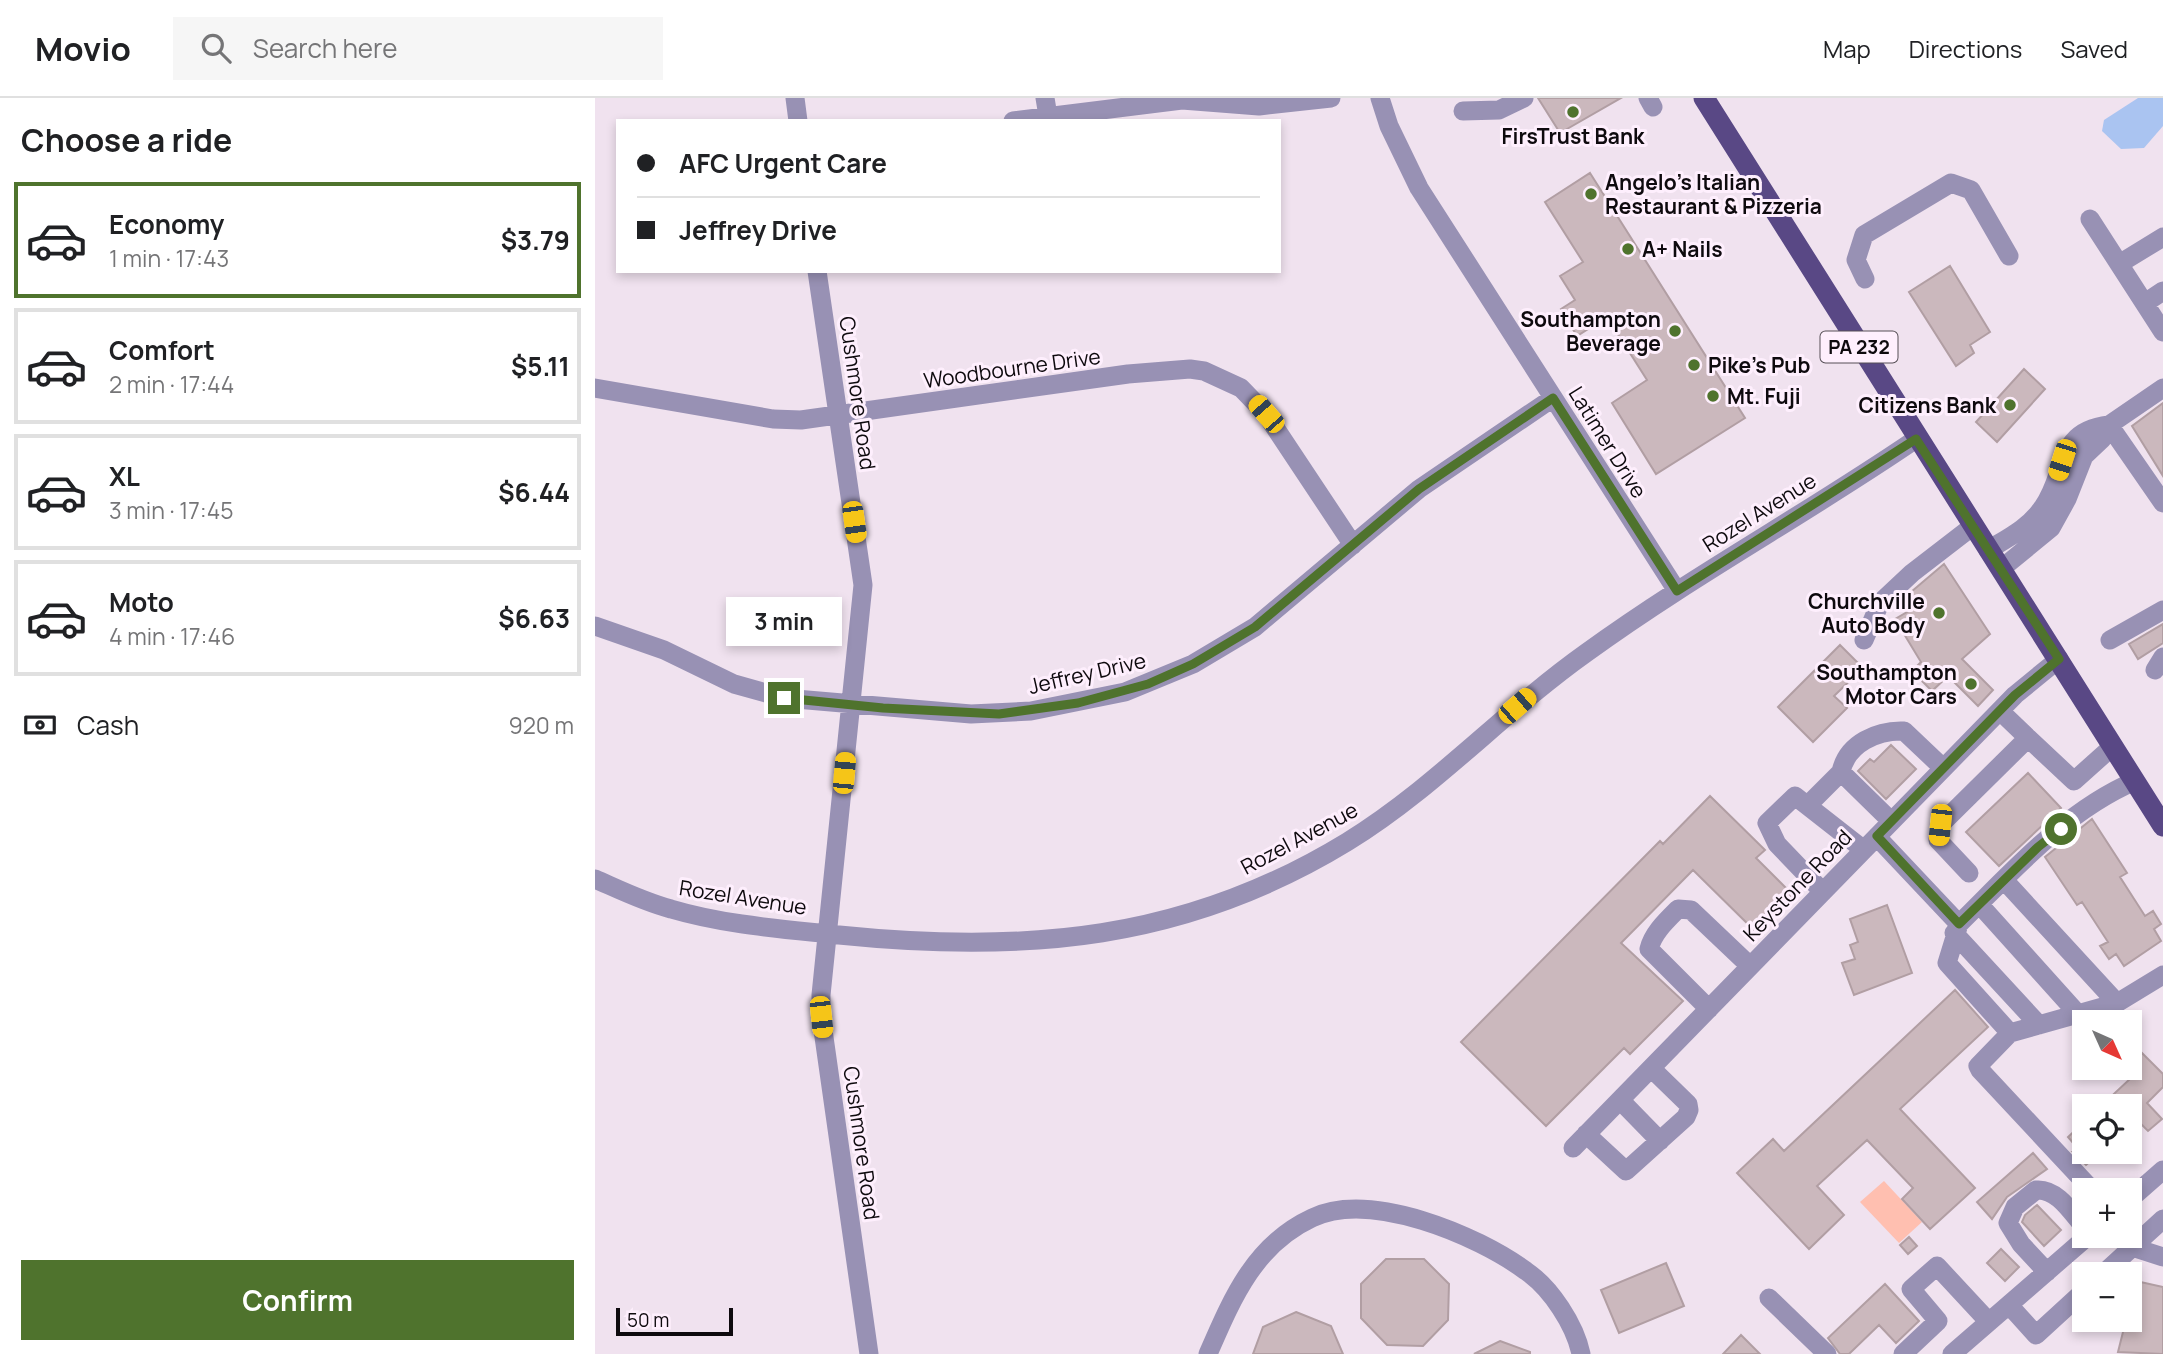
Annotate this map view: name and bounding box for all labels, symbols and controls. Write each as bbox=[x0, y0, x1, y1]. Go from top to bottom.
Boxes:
search box bbox=[173, 17, 663, 80]
text: Movio bbox=[35, 26, 131, 71]
icon: search bbox=[197, 29, 235, 67]
text: Search here bbox=[253, 30, 397, 66]
text: Map bbox=[1823, 32, 1871, 65]
text: Directions bbox=[1909, 32, 2022, 65]
text: Saved bbox=[2060, 32, 2128, 65]
marker: FirsTrust Bank bbox=[1565, 104, 1581, 120]
text: Choose a ride bbox=[21, 118, 232, 162]
place label: FirsTrust Bank bbox=[1502, 122, 1645, 150]
text: AFC Urgent Care bbox=[679, 145, 887, 181]
place label: Angelo's Italian Restaurant & Pizzeria bbox=[1605, 168, 1822, 220]
marker: Angelo's Italian Restaurant & Pizzeria bbox=[1583, 186, 1599, 202]
text: Economy bbox=[109, 206, 224, 242]
icon: car bbox=[25, 209, 88, 272]
text: Jeffrey Drive bbox=[679, 212, 837, 248]
text: $3.79 bbox=[501, 222, 570, 258]
place label: A+ Nails bbox=[1642, 235, 1723, 263]
marker: A+ Nails bbox=[1620, 241, 1636, 257]
text: 1 min · 17:43 bbox=[109, 242, 229, 274]
place label: Southampton Beverage bbox=[1520, 305, 1661, 357]
street label: Cushmore Road bbox=[833, 314, 883, 472]
marker: Southampton Beverage bbox=[1667, 323, 1683, 339]
road number: PA 232 bbox=[1821, 331, 1897, 362]
text: Comfort bbox=[109, 332, 215, 368]
icon: car bbox=[25, 335, 88, 398]
street label: Woodbourne Drive bbox=[922, 342, 1102, 394]
text: $5.11 bbox=[511, 348, 570, 384]
place label: Pike's Pub bbox=[1708, 351, 1810, 379]
marker: Pike's Pub bbox=[1686, 357, 1702, 373]
text: 2 min · 17:44 bbox=[109, 368, 234, 400]
street label: Latimer Drive bbox=[1563, 381, 1653, 503]
place label: Mt. Fuji bbox=[1727, 382, 1801, 410]
marker: Mt. Fuji bbox=[1705, 388, 1721, 404]
car bbox=[1245, 391, 1288, 437]
place label: Citizens Bank bbox=[1858, 391, 1997, 419]
marker: Citizens Bank bbox=[2002, 397, 2018, 413]
car bbox=[2046, 437, 2079, 483]
text: XL bbox=[109, 458, 140, 494]
icon: car bbox=[25, 461, 88, 524]
street label: Rozel Avenue bbox=[1697, 466, 1821, 558]
text: $6.44 bbox=[498, 474, 570, 510]
text: 3 min · 17:45 bbox=[109, 494, 234, 526]
car bbox=[841, 500, 868, 544]
text: Moto bbox=[109, 584, 174, 620]
icon: car bbox=[25, 587, 88, 650]
place label: Churchville Auto Body bbox=[1808, 587, 1925, 639]
callout: 3 min bbox=[726, 596, 842, 646]
text: $6.63 bbox=[498, 600, 570, 636]
text: 3 min bbox=[754, 605, 814, 637]
marker: Churchville Auto Body bbox=[1931, 605, 1947, 621]
text: 4 min · 17:46 bbox=[109, 620, 235, 652]
street label: Jeffrey Drive bbox=[1026, 646, 1148, 700]
place label: Southampton Motor Cars bbox=[1816, 658, 1957, 710]
marker: Southampton Motor Cars bbox=[1963, 676, 1979, 692]
route end bbox=[768, 682, 800, 714]
car bbox=[1495, 684, 1540, 728]
icon: cash bbox=[21, 706, 59, 744]
text: Cash bbox=[77, 707, 139, 743]
text: 920 m bbox=[508, 709, 574, 741]
car bbox=[832, 751, 857, 795]
street label: Rozel Avenue bbox=[1236, 795, 1362, 881]
car bbox=[1928, 803, 1953, 847]
route start bbox=[2045, 813, 2077, 845]
street label: Keystone Road bbox=[1737, 823, 1857, 947]
street label: Rozel Avenue bbox=[677, 873, 809, 921]
car bbox=[809, 995, 834, 1039]
north arrow bbox=[2072, 1010, 2142, 1080]
map controls bbox=[2072, 1010, 2142, 1332]
street label: Cushmore Road bbox=[837, 1064, 887, 1222]
button: locate bbox=[2072, 1094, 2142, 1164]
button: + bbox=[2072, 1178, 2142, 1248]
button: Confirm bbox=[21, 1260, 574, 1340]
button: − bbox=[2072, 1262, 2142, 1332]
scale bar bbox=[616, 1305, 733, 1337]
text: 50 m bbox=[627, 1307, 669, 1333]

